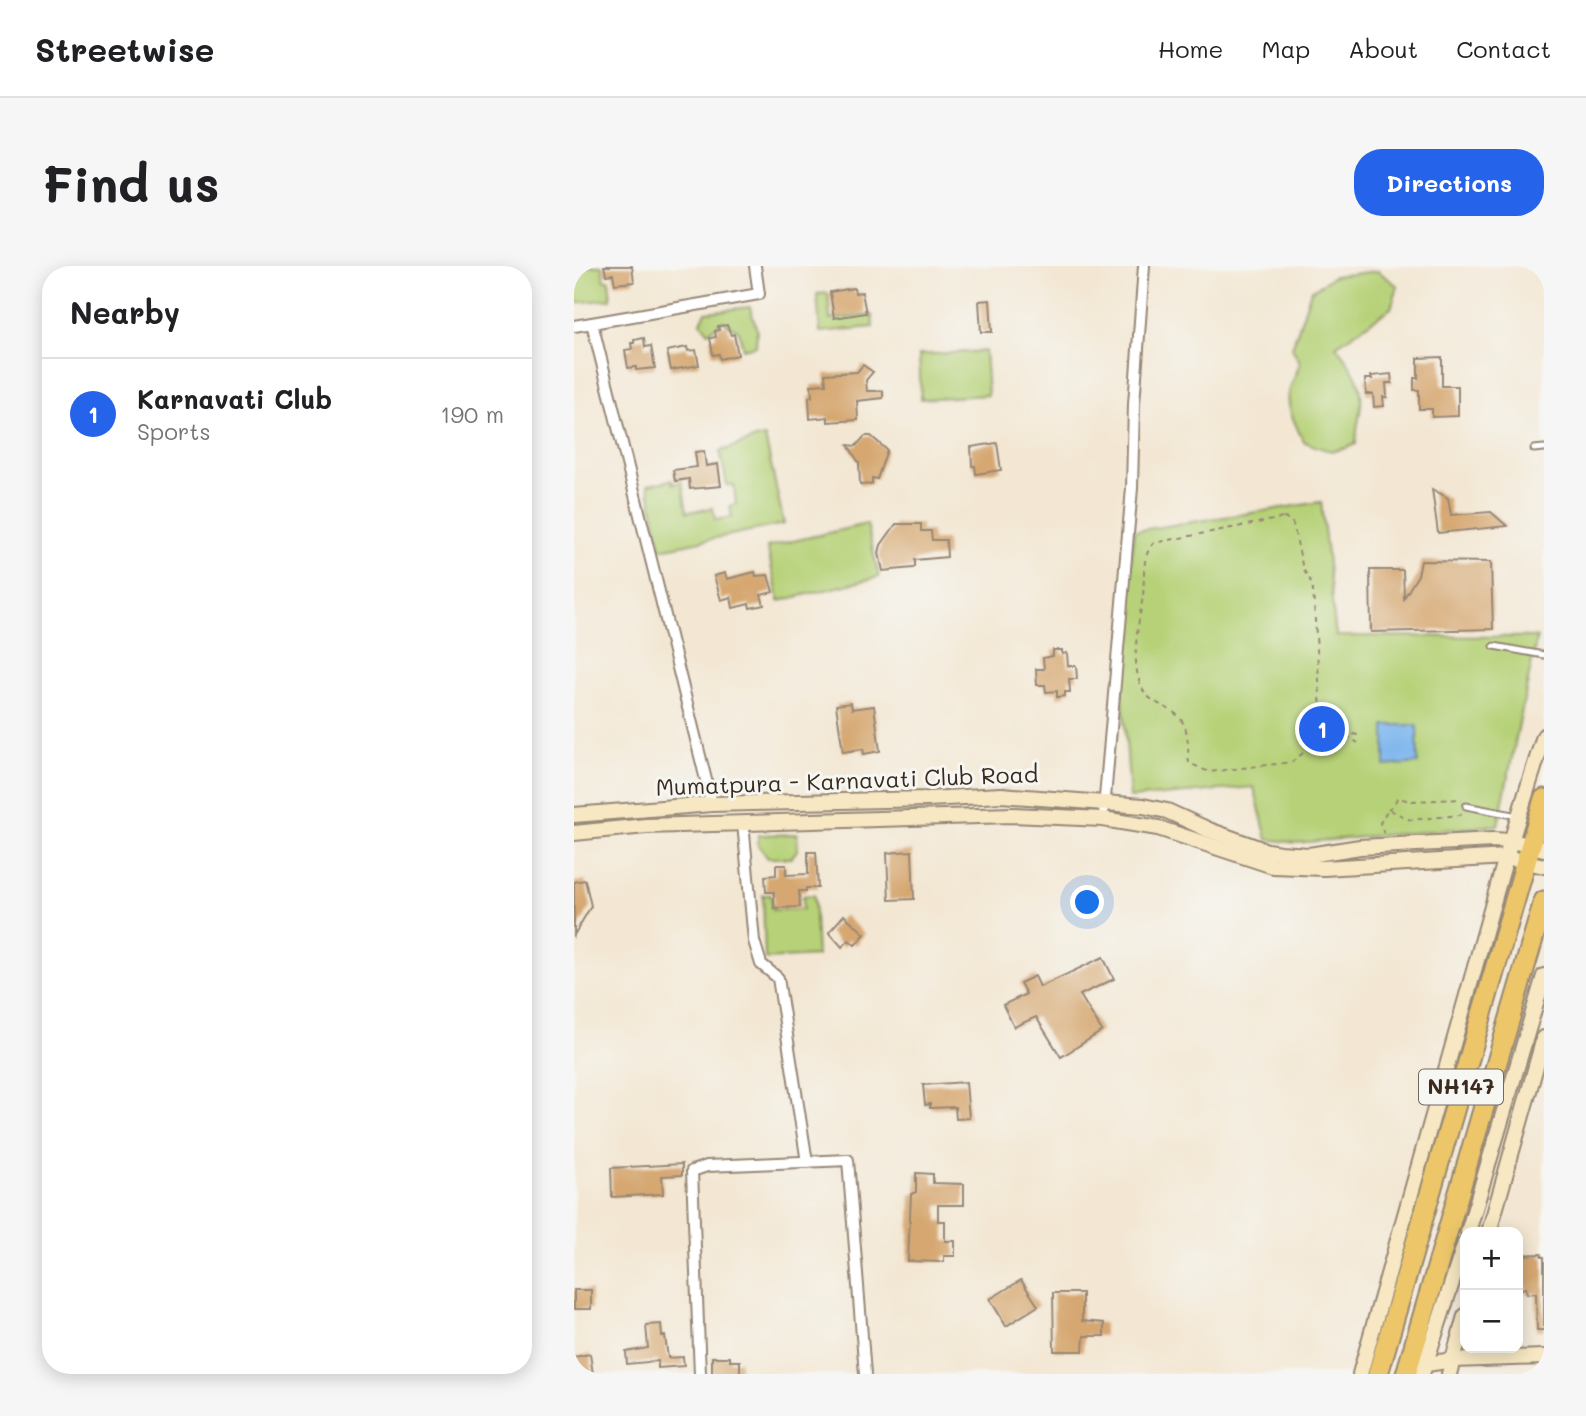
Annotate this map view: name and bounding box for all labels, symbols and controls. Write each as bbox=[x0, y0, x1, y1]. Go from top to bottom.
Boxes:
text: Streetwise bbox=[35, 27, 214, 70]
text: Home bbox=[1158, 33, 1223, 64]
text: Map bbox=[1261, 33, 1310, 64]
text: About bbox=[1348, 33, 1418, 64]
text: Contact bbox=[1456, 33, 1551, 64]
button: Directions bbox=[1354, 149, 1544, 216]
text: Find us bbox=[42, 151, 220, 214]
text: Nearby bbox=[70, 292, 180, 332]
text: Karnavati Club bbox=[137, 382, 332, 416]
text: 1 bbox=[88, 399, 98, 429]
text: 190 m bbox=[440, 399, 504, 429]
text: Sports bbox=[137, 416, 211, 446]
pin: 1 bbox=[1299, 703, 1345, 755]
street label: Mumatpura - Karnavati Club Road bbox=[655, 758, 1039, 802]
your location bbox=[1070, 885, 1104, 919]
road number: NH147 bbox=[1419, 1070, 1503, 1104]
map controls bbox=[1460, 1227, 1523, 1353]
button: + bbox=[1460, 1227, 1523, 1290]
button: − bbox=[1460, 1290, 1523, 1353]

